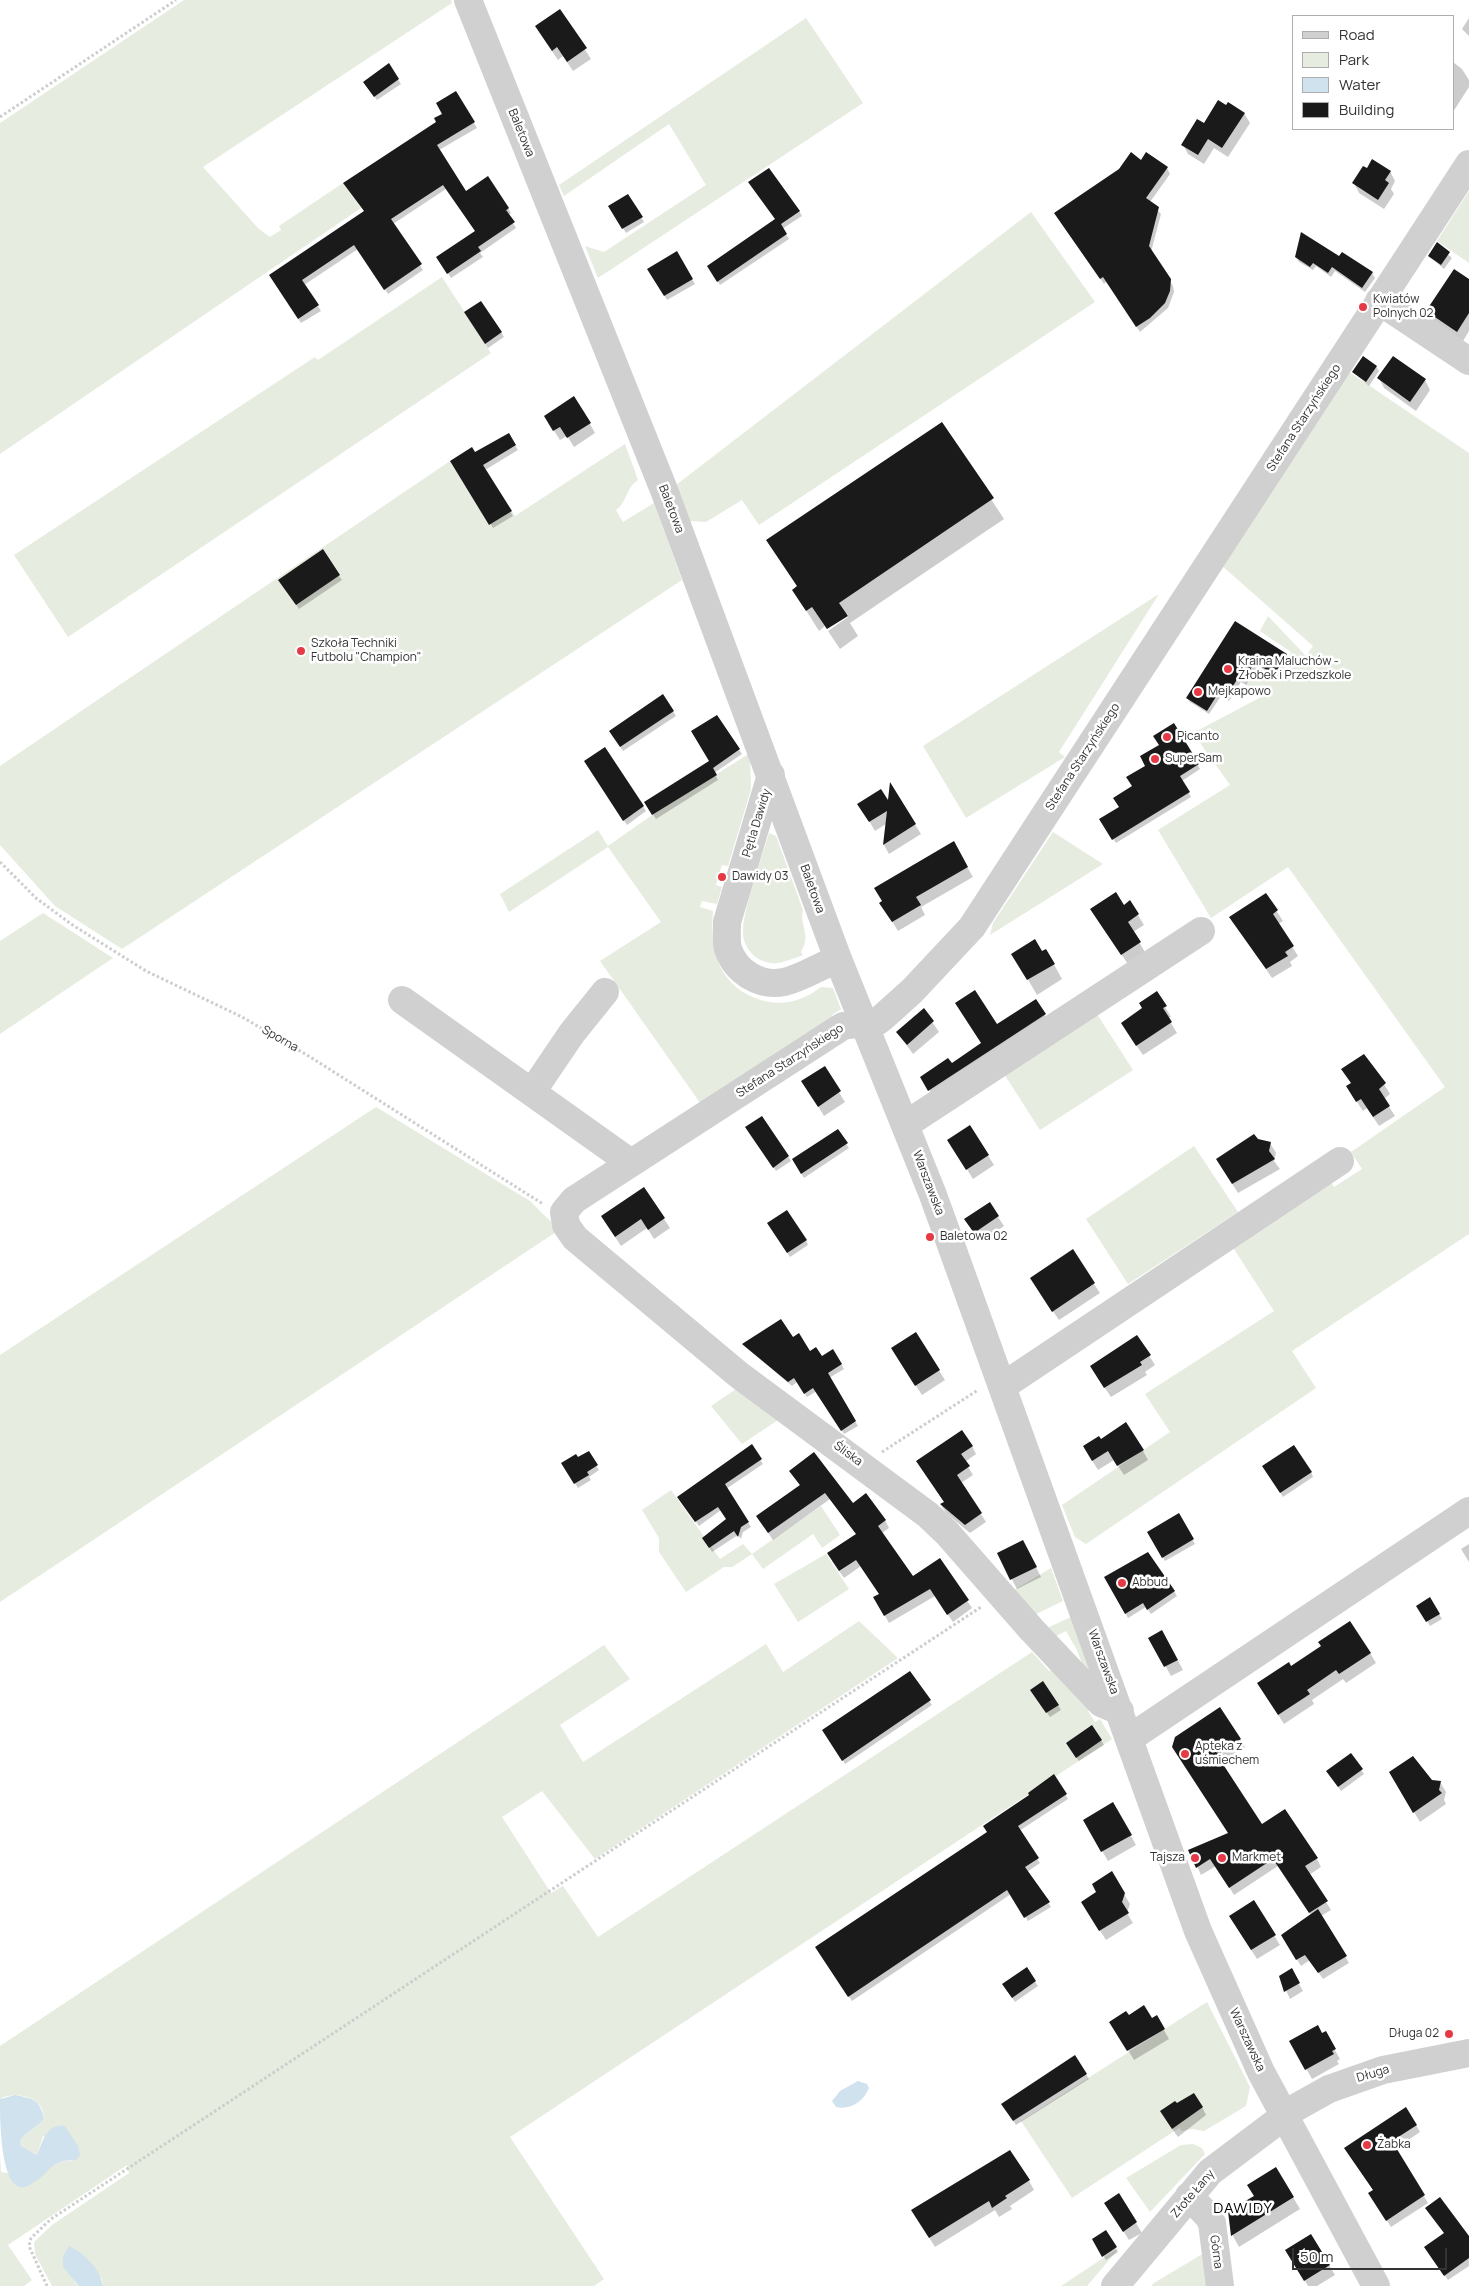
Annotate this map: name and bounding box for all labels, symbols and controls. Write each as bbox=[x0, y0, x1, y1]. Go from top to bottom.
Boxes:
legend bbox=[1292, 15, 1454, 130]
text: Road bbox=[1339, 24, 1375, 45]
text: Park bbox=[1339, 49, 1369, 70]
text: Water bbox=[1339, 74, 1381, 95]
text: Building bbox=[1339, 99, 1394, 120]
street label: Baletowa bbox=[505, 107, 537, 159]
place label: Kwiatów Polnych 02 bbox=[1373, 293, 1433, 321]
marker: Kwiatów Polnych 02 bbox=[1357, 301, 1369, 313]
street label: Stefana Starzyńskiego bbox=[1264, 362, 1344, 474]
street label: Baletowa bbox=[655, 483, 687, 535]
place label: Szkoła Techniki Futbolu "Champion" bbox=[311, 637, 421, 665]
marker: Szkoła Techniki Futbolu "Champion" bbox=[295, 645, 307, 657]
place label: Kraina Maluchów - Żłobek i Przedszkole bbox=[1238, 655, 1351, 683]
marker: Kraina Maluchów - Żłobek i Przedszkole bbox=[1222, 663, 1234, 675]
place label: Mejkapowo bbox=[1208, 685, 1271, 699]
marker: Mejkapowo bbox=[1192, 686, 1204, 698]
street label: Stefana Starzyńskiego bbox=[1043, 701, 1123, 813]
place label: Picanto bbox=[1177, 730, 1219, 744]
marker: Picanto bbox=[1161, 731, 1173, 743]
place label: SuperSam bbox=[1165, 752, 1222, 766]
marker: SuperSam bbox=[1149, 753, 1161, 765]
street label: Pętla Dawidy bbox=[740, 787, 774, 859]
street label: Baletowa bbox=[797, 863, 827, 915]
place label: Dawidy 03 bbox=[732, 870, 788, 884]
marker: Dawidy 03 bbox=[716, 871, 728, 883]
street label: Stefana Starzyńskiego bbox=[734, 1021, 846, 1101]
street label: Sporna bbox=[259, 1023, 301, 1055]
street label: Warszawska bbox=[909, 1149, 947, 1217]
place label: Baletowa 02 bbox=[940, 1230, 1007, 1244]
marker: Baletowa 02 bbox=[924, 1231, 936, 1243]
street label: Śliska bbox=[831, 1439, 865, 1469]
place label: Abbud bbox=[1132, 1576, 1168, 1590]
marker: Abbud bbox=[1116, 1577, 1128, 1589]
street label: Warszawska bbox=[1085, 1628, 1121, 1696]
place label: Apteka z uśmiechem bbox=[1195, 1740, 1259, 1768]
marker: Apteka z uśmiechem bbox=[1179, 1748, 1191, 1760]
place label: Tajsza bbox=[1150, 1851, 1185, 1865]
place label: Markmet bbox=[1232, 1851, 1281, 1865]
marker: Tajsza bbox=[1189, 1852, 1201, 1864]
marker: Markmet bbox=[1216, 1852, 1228, 1864]
street label: Warszawska bbox=[1226, 2006, 1268, 2074]
place label: Długa 02 bbox=[1389, 2027, 1439, 2041]
marker: Długa 02 bbox=[1443, 2028, 1455, 2040]
street label: Długa bbox=[1355, 2062, 1391, 2086]
place label: Żabka bbox=[1377, 2138, 1411, 2152]
marker: Żabka bbox=[1361, 2139, 1373, 2151]
street label: Złote Łany bbox=[1168, 2167, 1218, 2221]
district label: DAWIDY bbox=[1212, 2200, 1274, 2218]
street label: Górna bbox=[1207, 2234, 1225, 2270]
scale bar bbox=[1294, 2238, 1449, 2270]
text: 50 m bbox=[1300, 2246, 1334, 2267]

